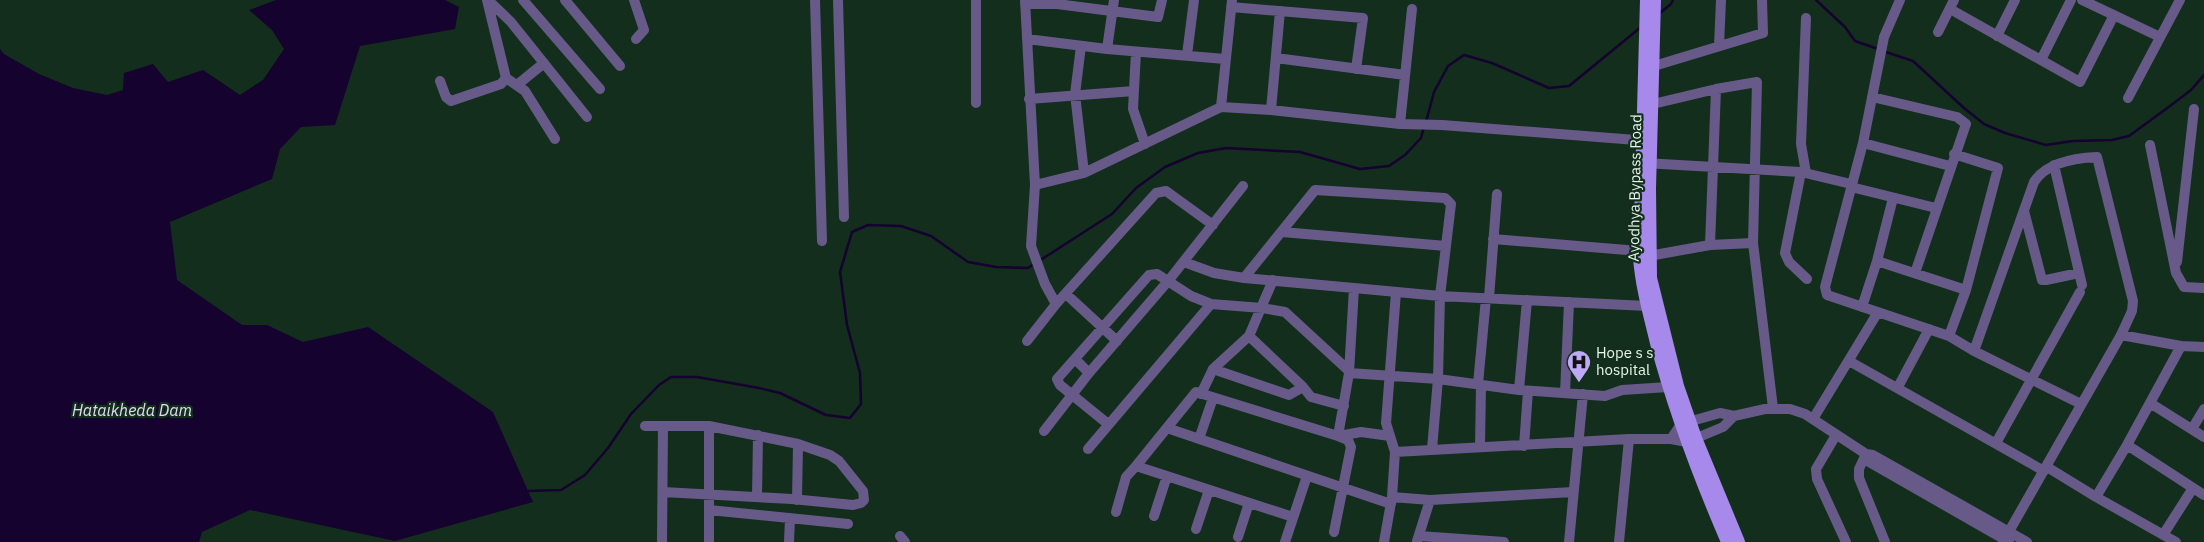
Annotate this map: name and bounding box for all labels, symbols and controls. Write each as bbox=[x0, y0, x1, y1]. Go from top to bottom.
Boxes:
street label: Ayodhya Bypass Road bbox=[1624, 114, 1645, 262]
place label: Hope s s hospital bbox=[1596, 343, 1654, 379]
hospital icon: Hope s s hospital bbox=[1566, 349, 1592, 383]
water label: Hataikheda Dam bbox=[72, 400, 192, 420]

